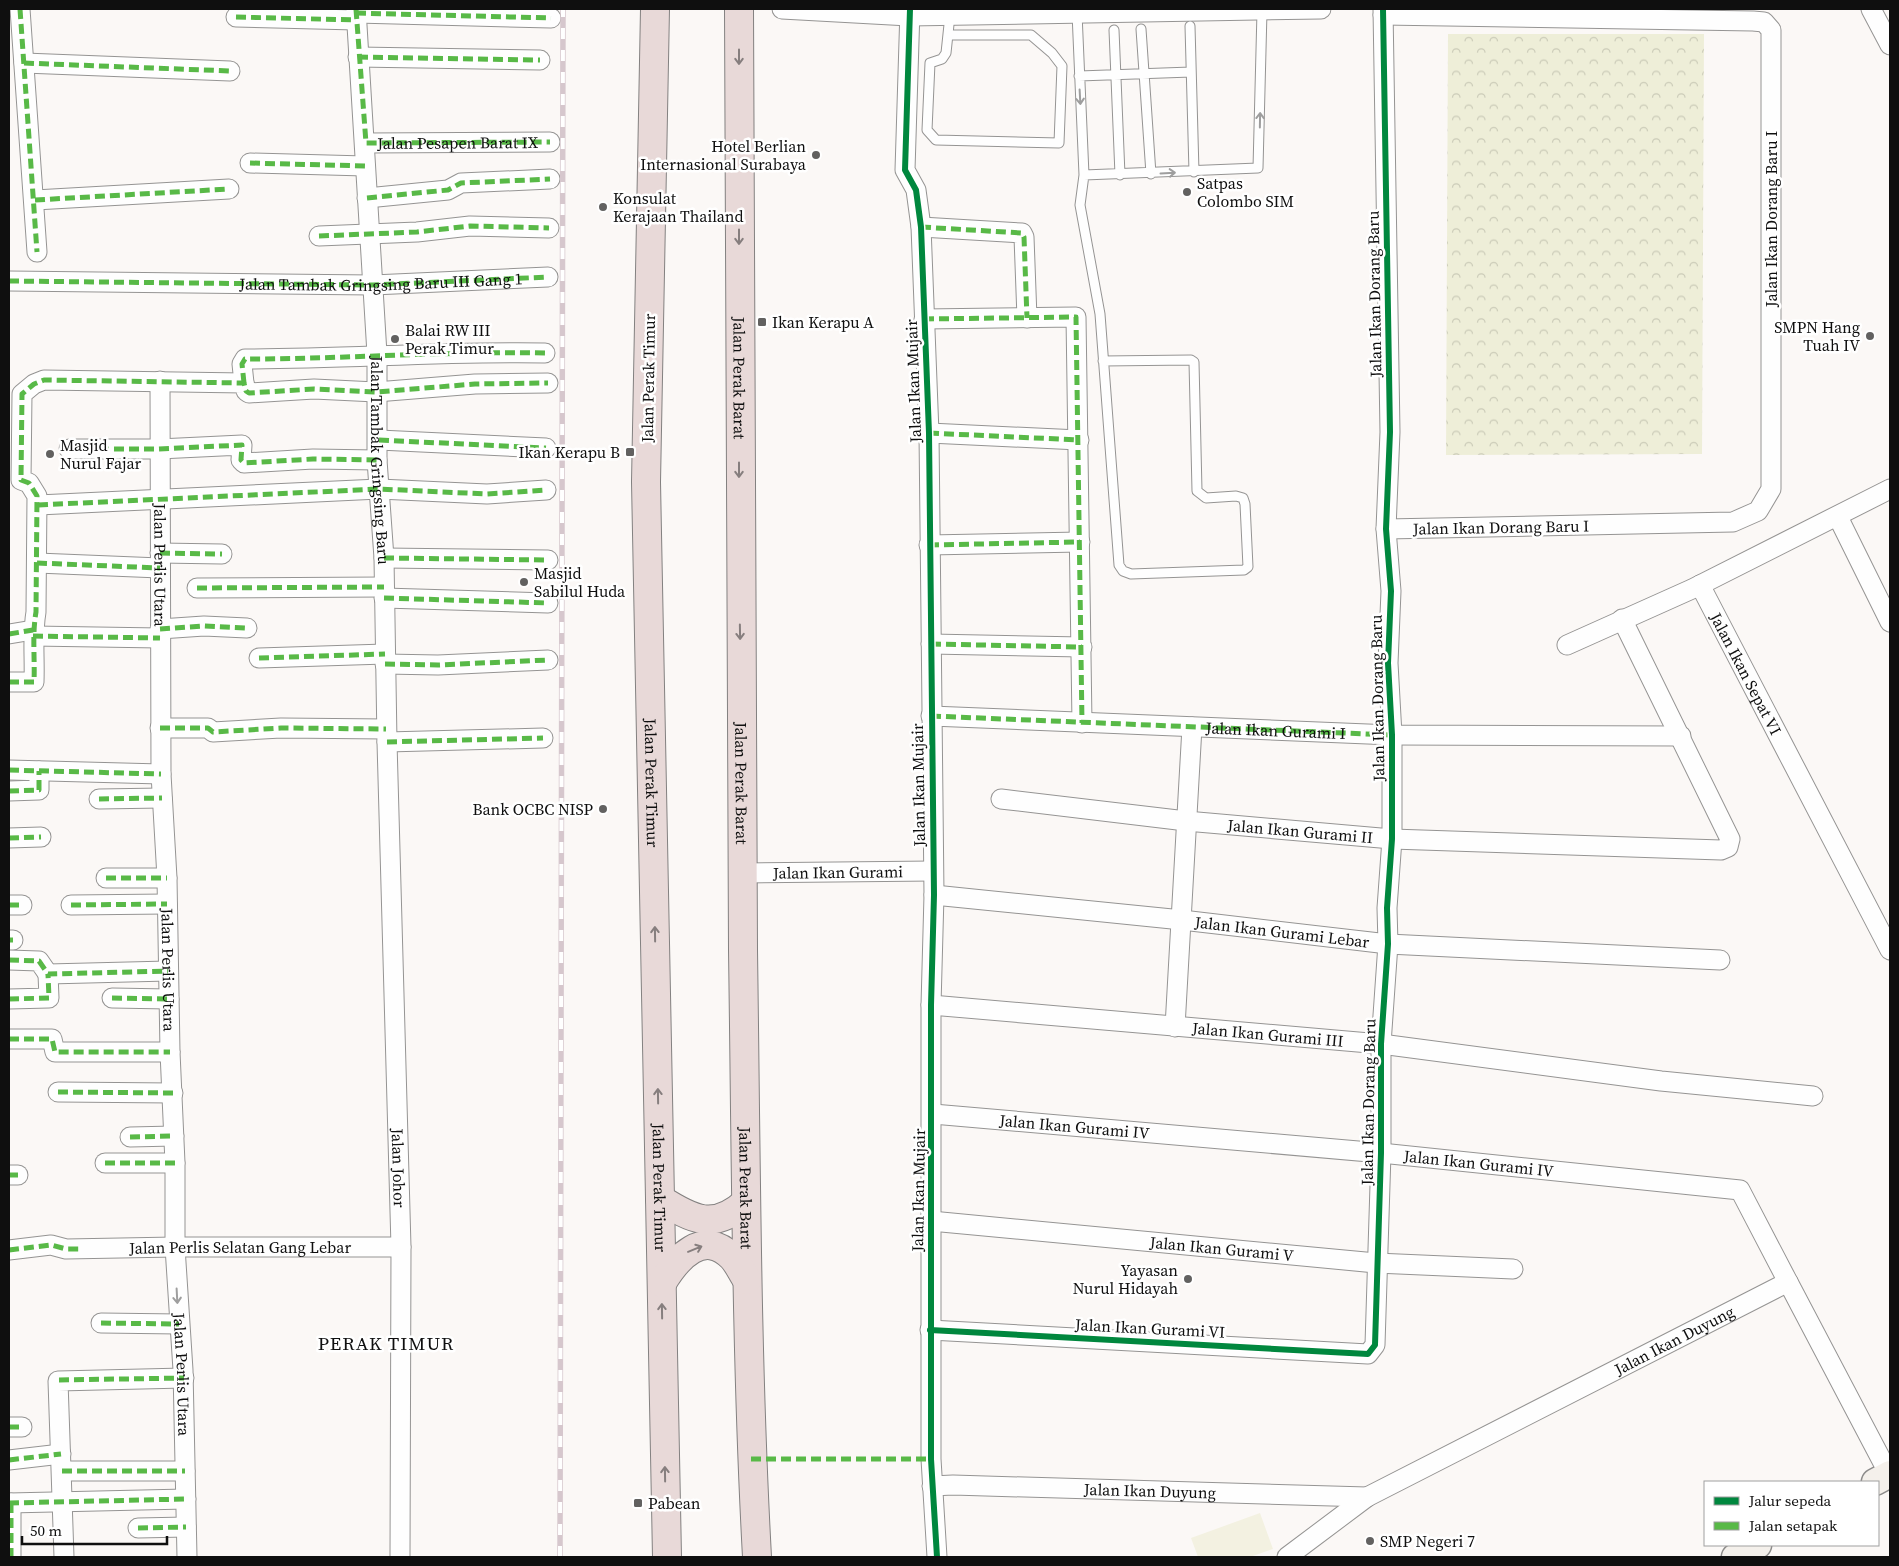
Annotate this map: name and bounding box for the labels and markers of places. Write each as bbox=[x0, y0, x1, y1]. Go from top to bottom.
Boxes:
place label: Hotel Berlian Internasional Surabaya bbox=[640, 135, 807, 175]
marker: Hotel Berlian Internasional Surabaya bbox=[810, 149, 822, 161]
place label: Satpas Colombo SIM bbox=[1197, 172, 1294, 212]
marker: Satpas Colombo SIM bbox=[1181, 186, 1193, 198]
place label: Konsulat Kerajaan Thailand bbox=[613, 187, 744, 227]
marker: Konsulat Kerajaan Thailand bbox=[597, 201, 609, 213]
place label: Ikan Kerapu A bbox=[772, 311, 874, 333]
marker: Ikan Kerapu A bbox=[756, 316, 768, 328]
place label: SMPN Hang Tuah IV bbox=[1774, 316, 1860, 356]
place label: Balai RW III Perak Timur bbox=[405, 319, 494, 359]
marker: SMPN Hang Tuah IV bbox=[1864, 330, 1876, 342]
marker: Balai RW III Perak Timur bbox=[389, 333, 401, 345]
place label: Masjid Nurul Fajar bbox=[60, 434, 142, 474]
place label: Ikan Kerapu B bbox=[519, 441, 620, 463]
marker: Ikan Kerapu B bbox=[624, 446, 636, 458]
marker: Masjid Nurul Fajar bbox=[44, 448, 56, 460]
place label: Masjid Sabilul Huda bbox=[534, 562, 626, 602]
marker: Masjid Sabilul Huda bbox=[518, 576, 530, 588]
place label: Bank OCBC NISP bbox=[472, 798, 594, 820]
marker: Bank OCBC NISP bbox=[597, 803, 609, 815]
place label: Yayasan Nurul Hidayah bbox=[1073, 1259, 1178, 1299]
marker: Yayasan Nurul Hidayah bbox=[1182, 1273, 1194, 1285]
place label: Pabean bbox=[648, 1492, 701, 1514]
marker: Pabean bbox=[632, 1497, 644, 1509]
place label: SMP Negeri 7 bbox=[1380, 1530, 1475, 1552]
marker: SMP Negeri 7 bbox=[1364, 1535, 1376, 1547]

